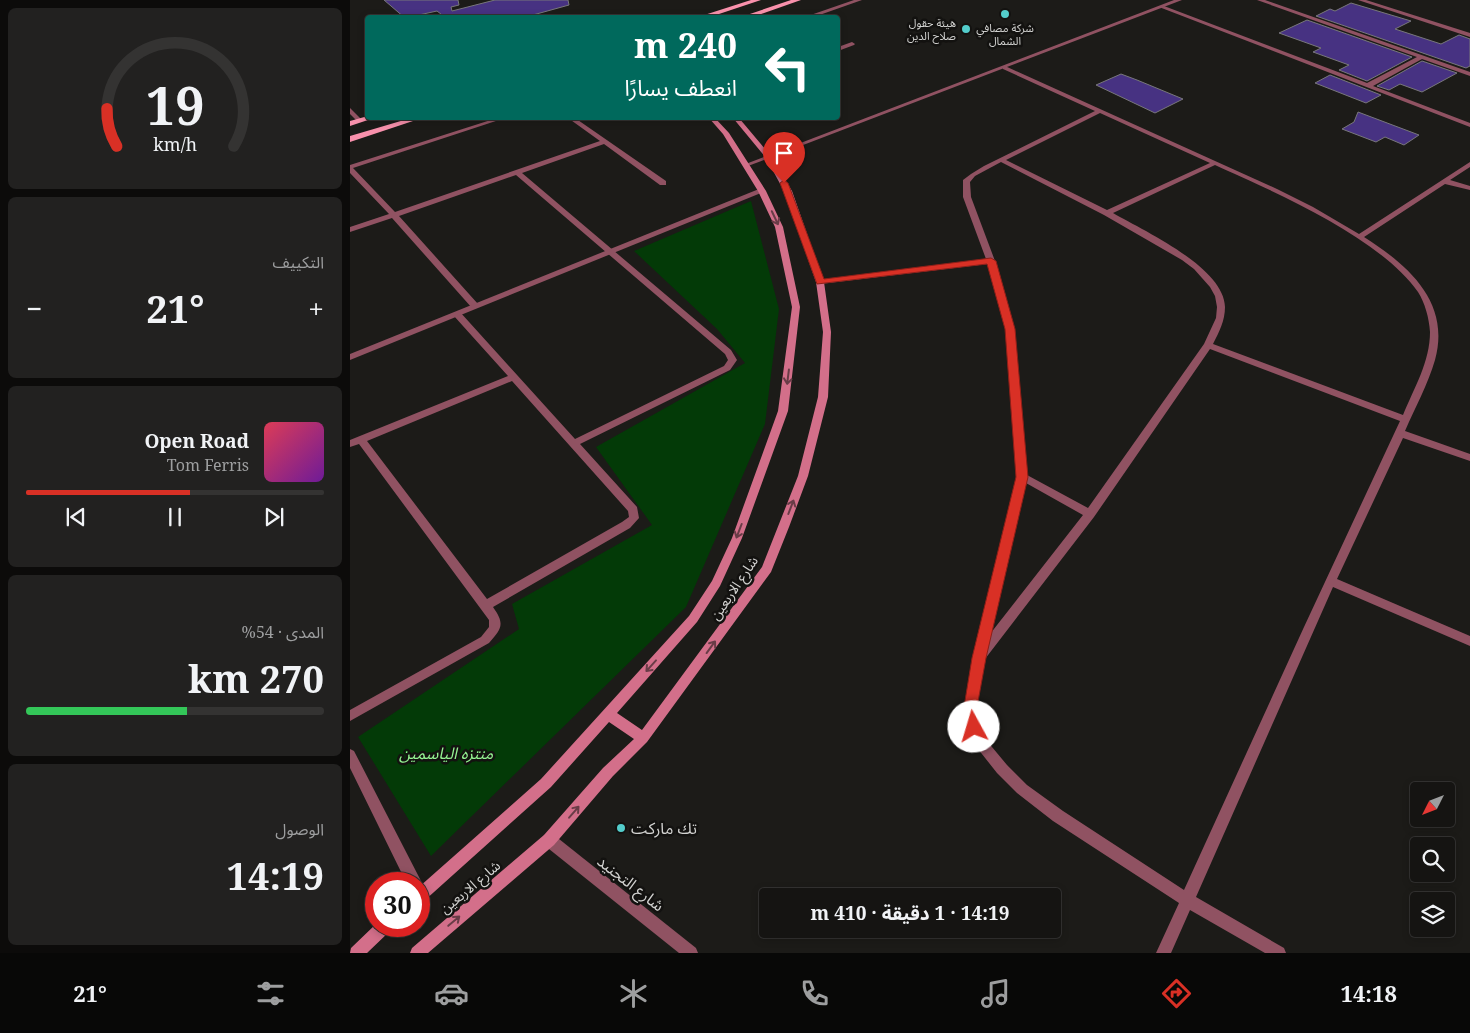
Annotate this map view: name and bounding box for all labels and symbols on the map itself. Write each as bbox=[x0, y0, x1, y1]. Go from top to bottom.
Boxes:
marker: شركة مصافي الشمال bbox=[999, 8, 1011, 20]
place label: هيئة حقول صلاح الدين bbox=[907, 15, 956, 44]
place label: شركة مصافي الشمال bbox=[976, 20, 1034, 48]
marker: هيئة حقول صلاح الدين bbox=[960, 23, 972, 35]
pin bbox=[763, 132, 805, 183]
one-way arrow bbox=[770, 210, 780, 225]
one-way arrow bbox=[782, 369, 792, 385]
one-way arrow bbox=[787, 500, 797, 515]
one-way arrow bbox=[734, 523, 743, 539]
street label: شارع الاربعين bbox=[705, 552, 764, 625]
one-way arrow bbox=[706, 640, 716, 654]
one-way arrow bbox=[645, 660, 656, 673]
position arrow bbox=[947, 700, 999, 752]
park label: منتزه الياسمين bbox=[399, 742, 494, 764]
north arrow bbox=[1410, 782, 1455, 828]
one-way arrow bbox=[568, 805, 579, 818]
place label: تك ماركت bbox=[631, 817, 697, 839]
marker: تك ماركت bbox=[615, 822, 627, 834]
street label: شارع التجنيد bbox=[592, 850, 669, 918]
street label: شارع الاربعين bbox=[435, 856, 505, 919]
speed limit sign: 30 bbox=[365, 872, 430, 937]
one-way arrow bbox=[447, 915, 460, 927]

